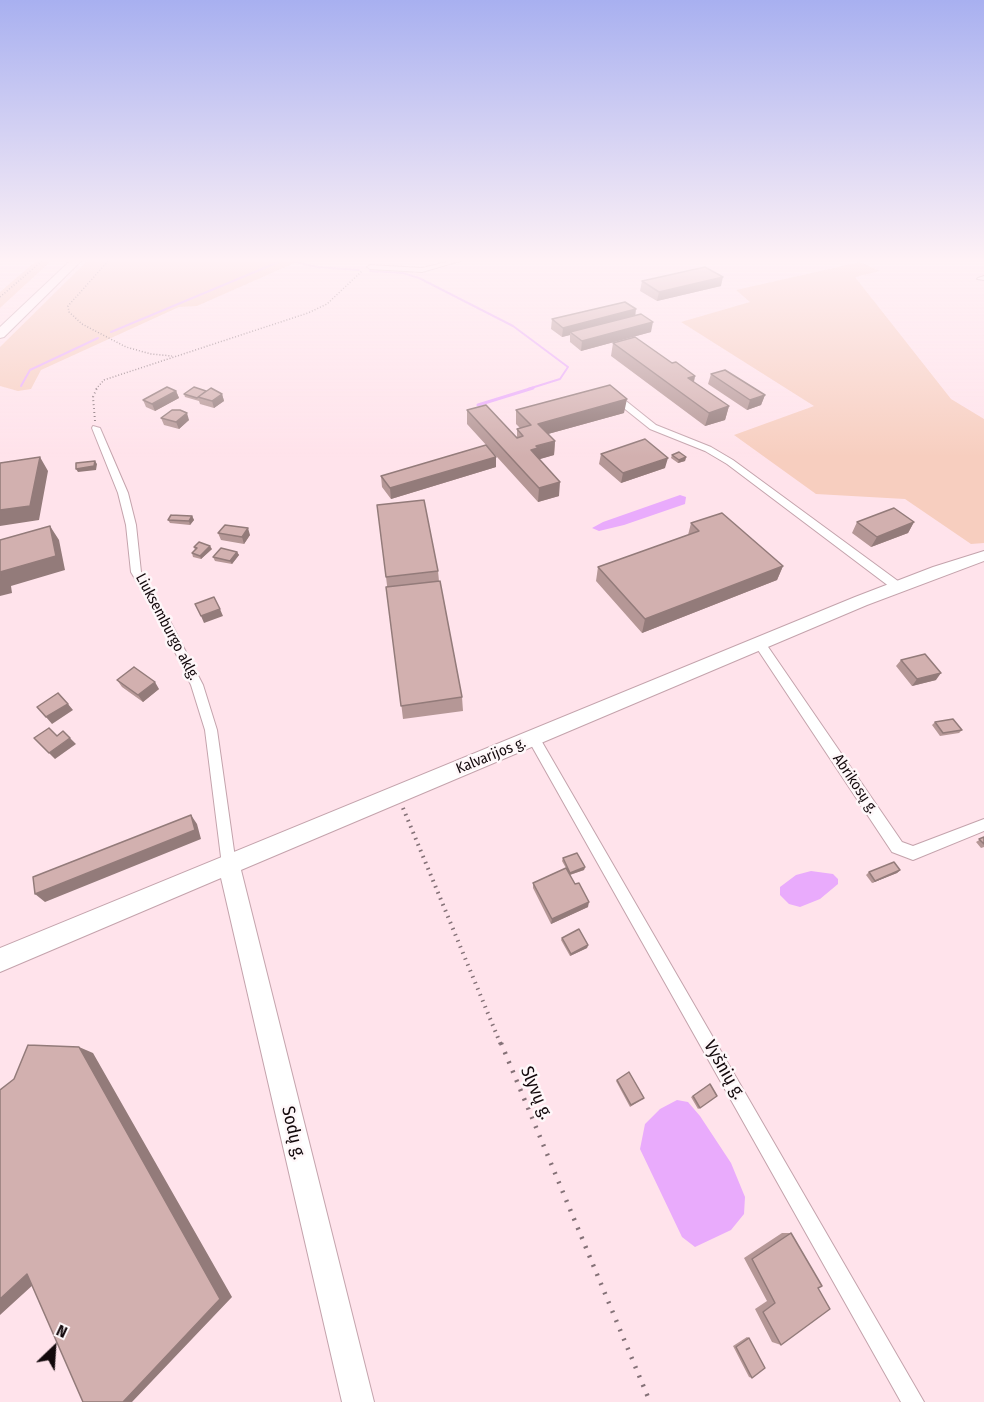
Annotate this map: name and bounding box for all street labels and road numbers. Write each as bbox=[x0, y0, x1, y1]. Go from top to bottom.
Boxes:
street label: Liuksemburgo aklg. bbox=[131, 571, 203, 683]
street label: Kalvarijos g. bbox=[454, 734, 528, 778]
street label: Abrikosų g. bbox=[829, 751, 881, 817]
street label: Vyšnių g. bbox=[699, 1037, 749, 1103]
street label: Slyvų g. bbox=[515, 1063, 557, 1123]
street label: Sodų g. bbox=[276, 1104, 310, 1162]

